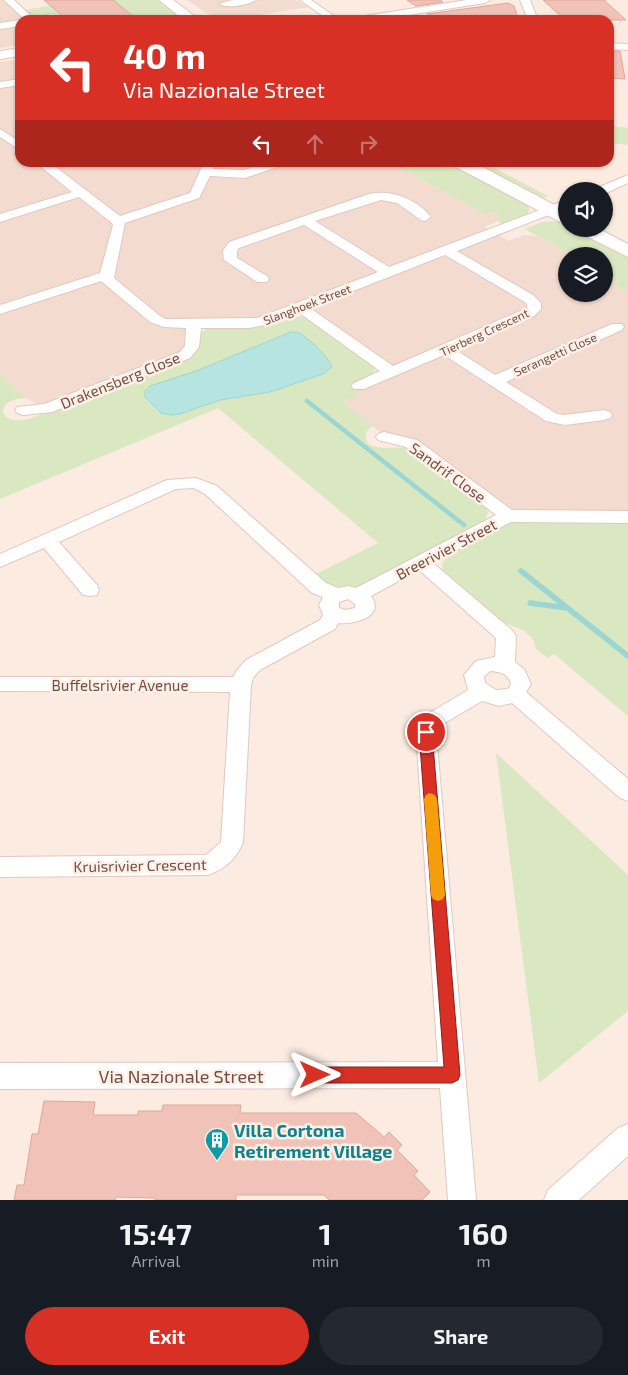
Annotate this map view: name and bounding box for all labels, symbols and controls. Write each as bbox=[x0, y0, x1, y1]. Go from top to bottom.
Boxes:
text: 40 m bbox=[123, 34, 206, 76]
icon: left bbox=[40, 35, 105, 100]
text: Via Nazionale Street bbox=[123, 76, 325, 102]
icon: left bbox=[248, 130, 276, 158]
icon: ahead bbox=[301, 130, 329, 158]
icon: right bbox=[354, 130, 382, 158]
map controls bbox=[558, 182, 613, 302]
button: sound bbox=[558, 182, 613, 237]
button: layers bbox=[558, 247, 613, 302]
street label: Slanghoek Street bbox=[261, 281, 353, 327]
street label: Tierberg Crescent bbox=[437, 305, 531, 359]
street label: Serangetti Close bbox=[511, 329, 599, 379]
street label: Drakensberg Close bbox=[58, 348, 182, 412]
street label: Sandrif Close bbox=[406, 438, 490, 506]
street label: Breerivier Street bbox=[393, 515, 500, 583]
street label: Buffelsrivier Avenue bbox=[52, 676, 188, 694]
pin bbox=[405, 711, 447, 753]
icon: arrive bbox=[412, 718, 440, 746]
street label: Kruisrivier Crescent bbox=[73, 855, 207, 875]
position arrow bbox=[288, 1048, 340, 1100]
street label: Via Nazionale Street bbox=[98, 1065, 264, 1087]
place label: Villa Cortona Retirement Village bbox=[234, 1119, 392, 1162]
building icon: Villa Cortona Retirement Village bbox=[204, 1127, 230, 1161]
text: 15:47 bbox=[120, 1215, 192, 1251]
text: 1 bbox=[319, 1215, 332, 1251]
text: 160 bbox=[459, 1215, 508, 1251]
text: Arrival bbox=[131, 1251, 180, 1270]
text: min bbox=[312, 1251, 339, 1270]
text: m bbox=[476, 1251, 490, 1270]
button: Exit bbox=[25, 1307, 309, 1365]
button: Share bbox=[319, 1307, 603, 1365]

